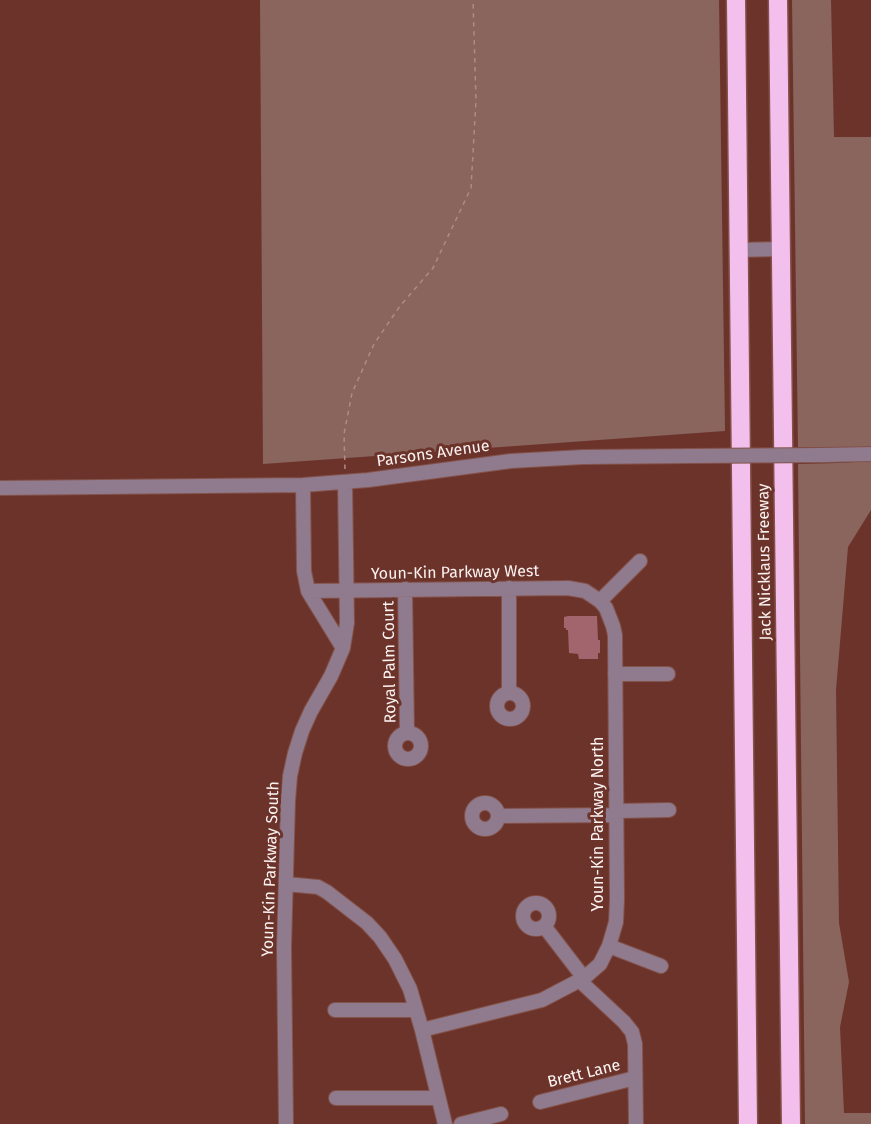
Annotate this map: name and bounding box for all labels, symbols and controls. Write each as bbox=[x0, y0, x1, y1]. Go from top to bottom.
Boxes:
street label: Parsons Avenue bbox=[375, 437, 491, 471]
street label: Jack Nicklaus Freeway bbox=[754, 483, 776, 641]
street label: Youn-Kin Parkway West bbox=[371, 562, 539, 584]
street label: Royal Palm Court bbox=[379, 601, 401, 723]
street label: Youn-Kin Parkway North bbox=[589, 737, 609, 911]
street label: Youn-Kin Parkway South bbox=[258, 781, 284, 957]
street label: Brett Lane bbox=[546, 1056, 622, 1092]

